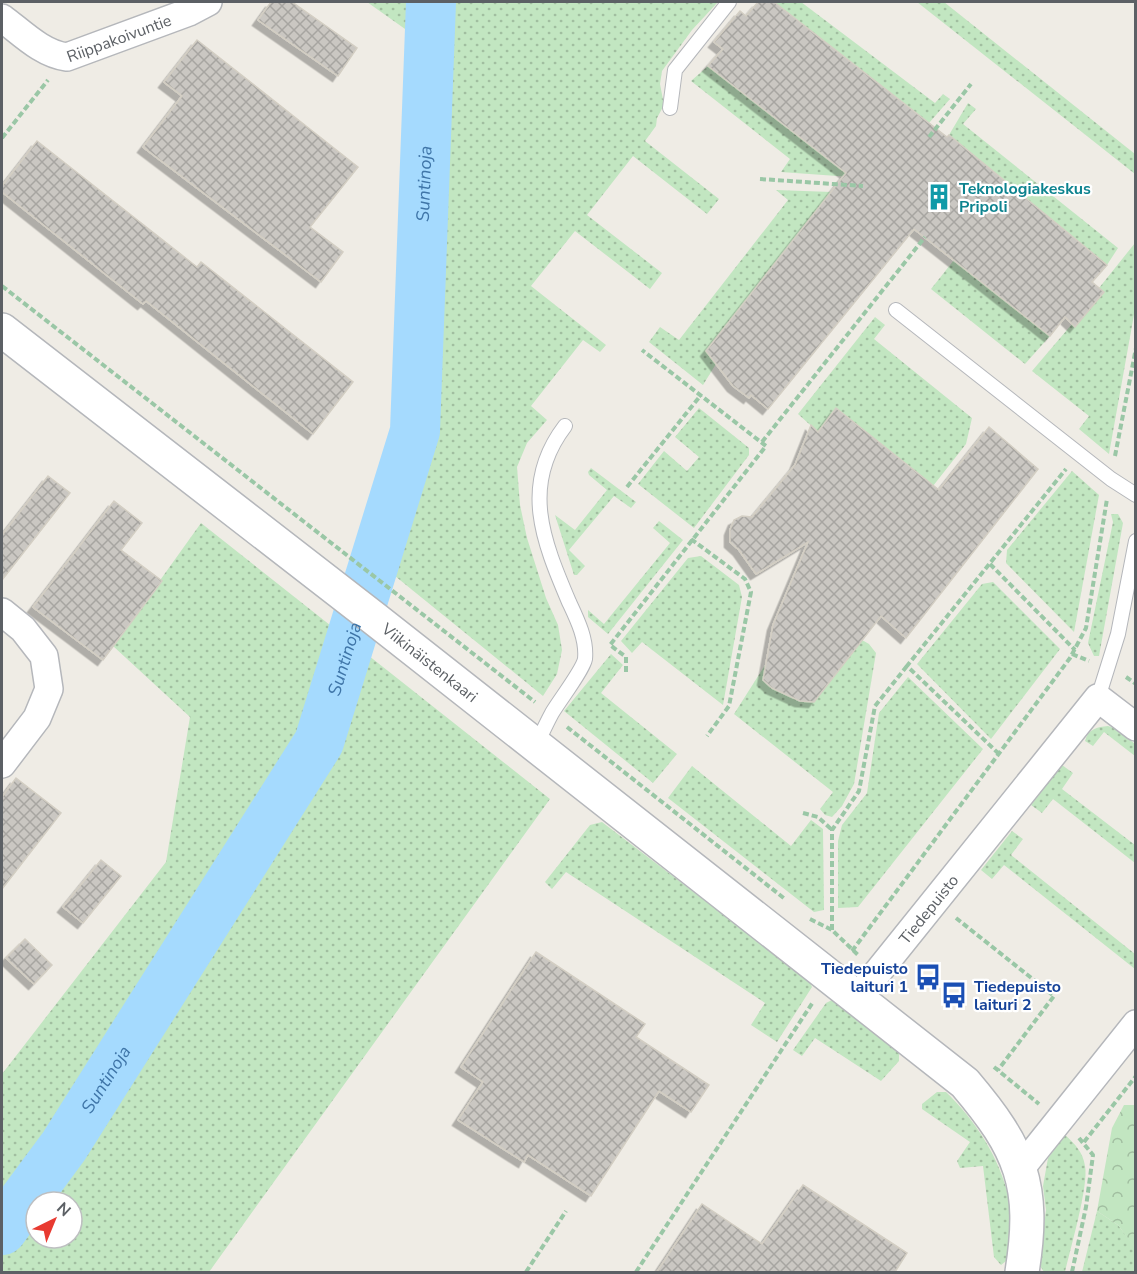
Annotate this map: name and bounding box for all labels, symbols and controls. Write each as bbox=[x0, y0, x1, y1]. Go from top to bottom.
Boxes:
street label: Riippakoivuntie bbox=[64, 9, 175, 68]
water label: Suntinoja bbox=[411, 145, 438, 222]
place label: Teknologiakeskus Pripoli bbox=[959, 178, 1091, 218]
building icon: Teknologiakeskus Pripoli bbox=[924, 182, 954, 212]
street label: Viikinäistenkaari bbox=[376, 618, 482, 708]
water label: Suntinoja bbox=[322, 619, 367, 699]
street label: Tiedepuisto bbox=[894, 870, 964, 949]
place label: Tiedepuisto laituri 1 bbox=[821, 958, 908, 998]
bus stop icon: Tiedepuisto laituri 1 bbox=[913, 962, 943, 992]
place label: Tiedepuisto laituri 2 bbox=[974, 976, 1061, 1016]
bus stop icon: Tiedepuisto laituri 2 bbox=[939, 980, 969, 1010]
water label: Suntinoja bbox=[76, 1041, 136, 1118]
north arrow bbox=[24, 1190, 84, 1250]
text: N bbox=[52, 1198, 75, 1222]

